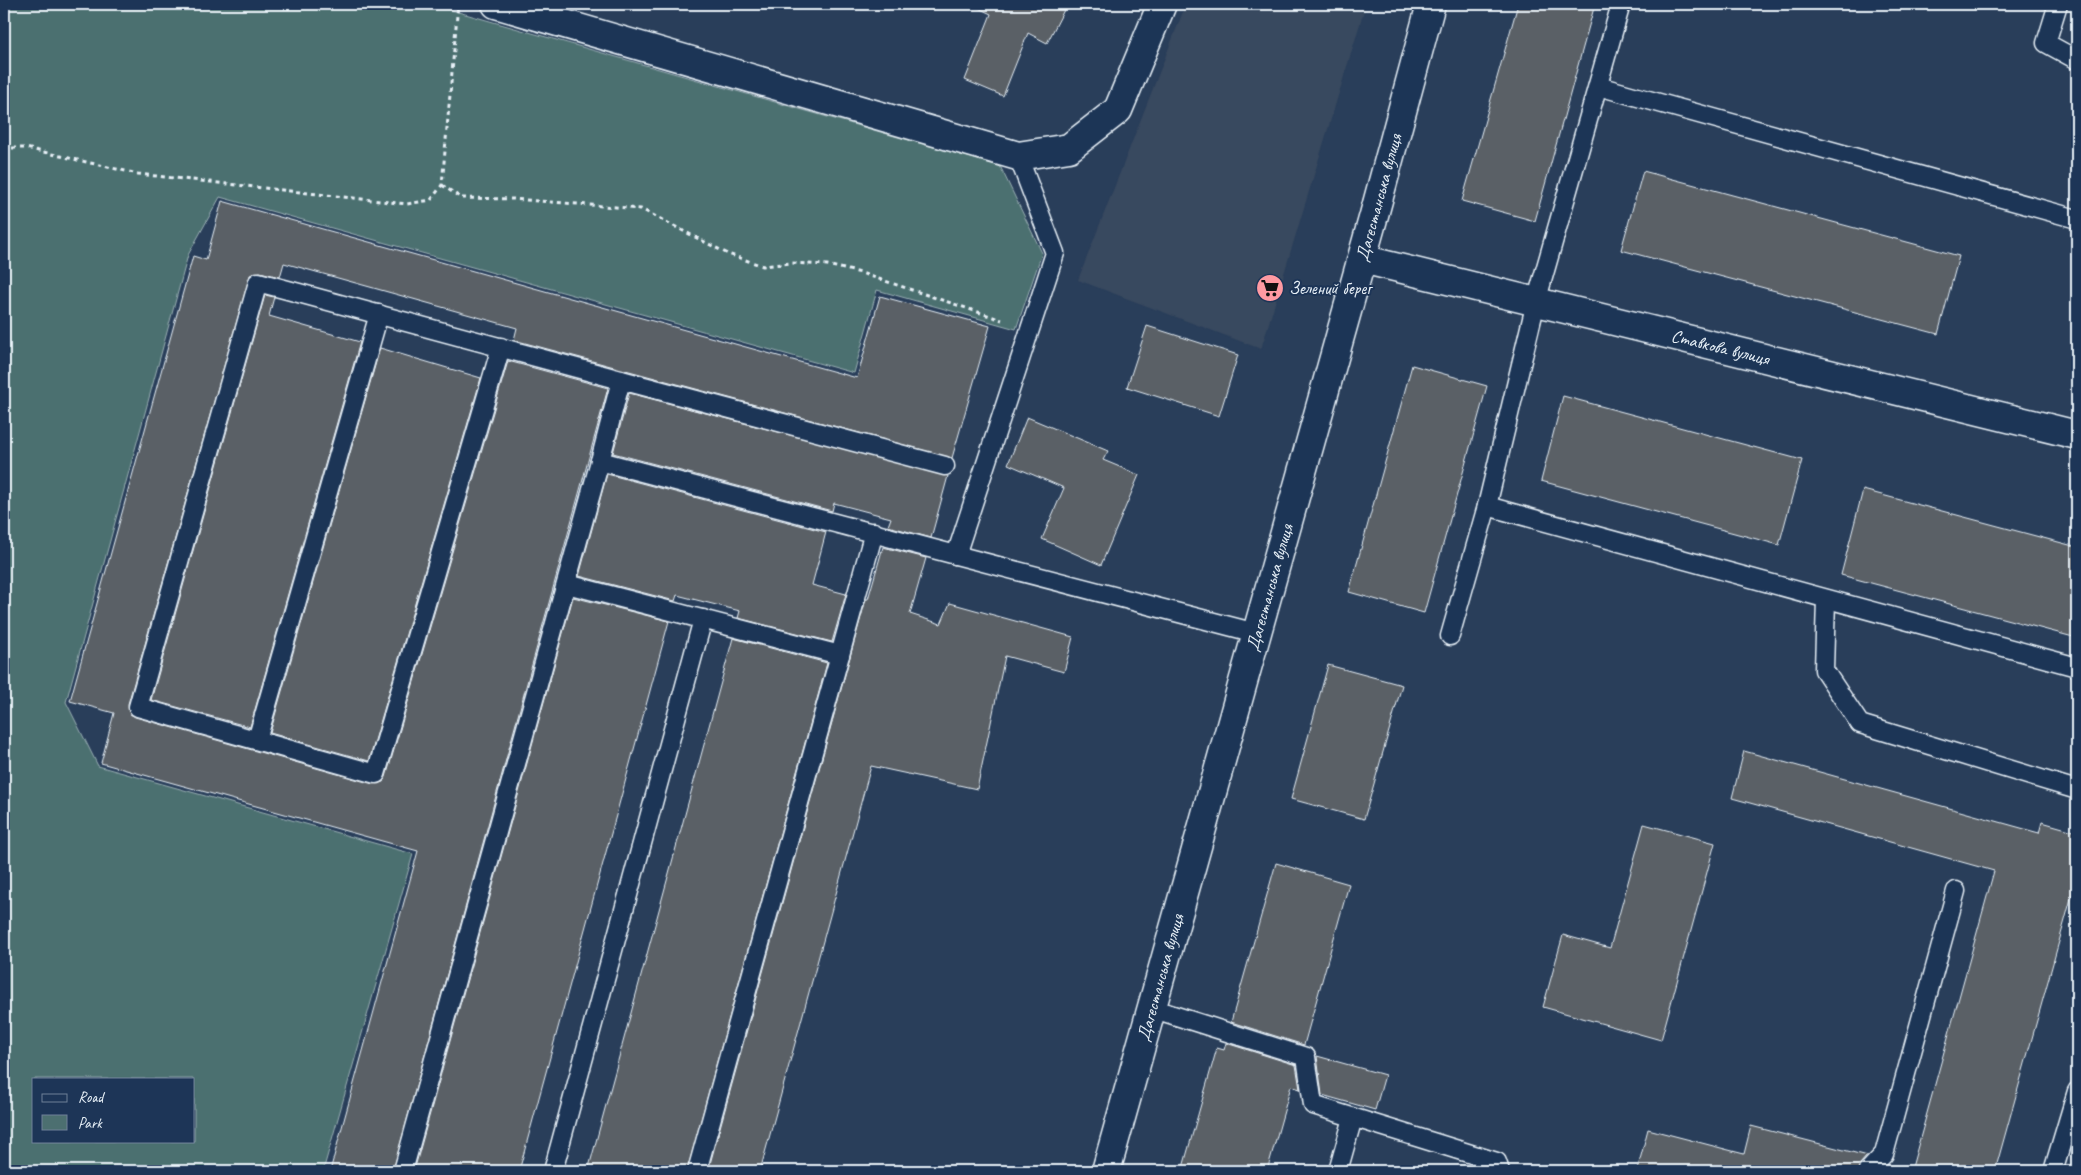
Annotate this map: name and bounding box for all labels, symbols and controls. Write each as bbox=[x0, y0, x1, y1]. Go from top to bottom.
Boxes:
street label: Дагестанська вулиця bbox=[1351, 130, 1407, 264]
supermarket icon: Зелений берег bbox=[1255, 273, 1285, 303]
place label: Зелений берег bbox=[1289, 277, 1373, 299]
street label: Ставкова вулиця bbox=[1669, 325, 1773, 370]
street label: Дагестанська вулиця bbox=[1241, 520, 1298, 654]
street label: Дагестанська вулиця bbox=[1132, 910, 1189, 1044]
legend bbox=[32, 1078, 195, 1142]
text: Road bbox=[78, 1088, 105, 1107]
text: Park bbox=[78, 1114, 103, 1133]

